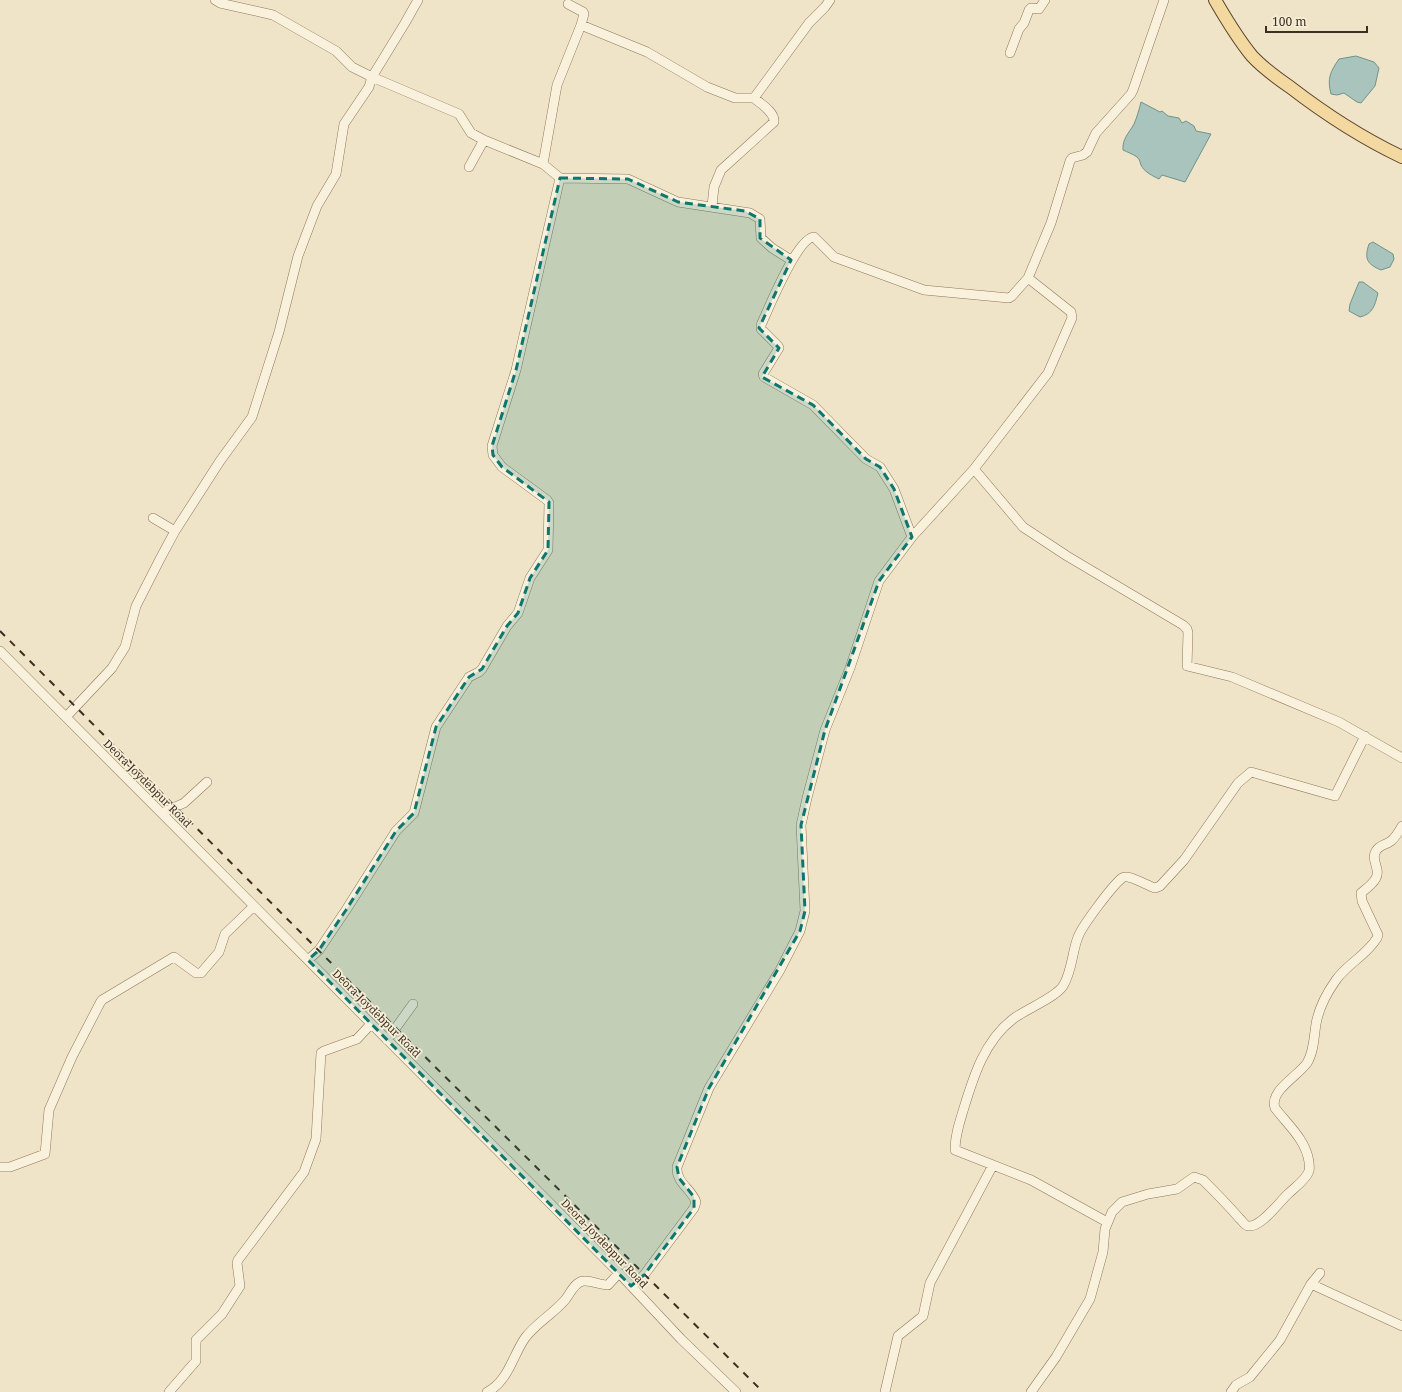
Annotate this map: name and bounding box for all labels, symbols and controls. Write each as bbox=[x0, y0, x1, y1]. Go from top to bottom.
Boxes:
scale bar bbox=[1266, 8, 1367, 34]
text: 100 m bbox=[1272, 13, 1307, 30]
street label: Deora-Joydebpur Road bbox=[101, 736, 195, 830]
street label: Deora-Joydebpur Road bbox=[330, 966, 424, 1060]
street label: Deora-Joydebpur Road bbox=[558, 1195, 652, 1291]

